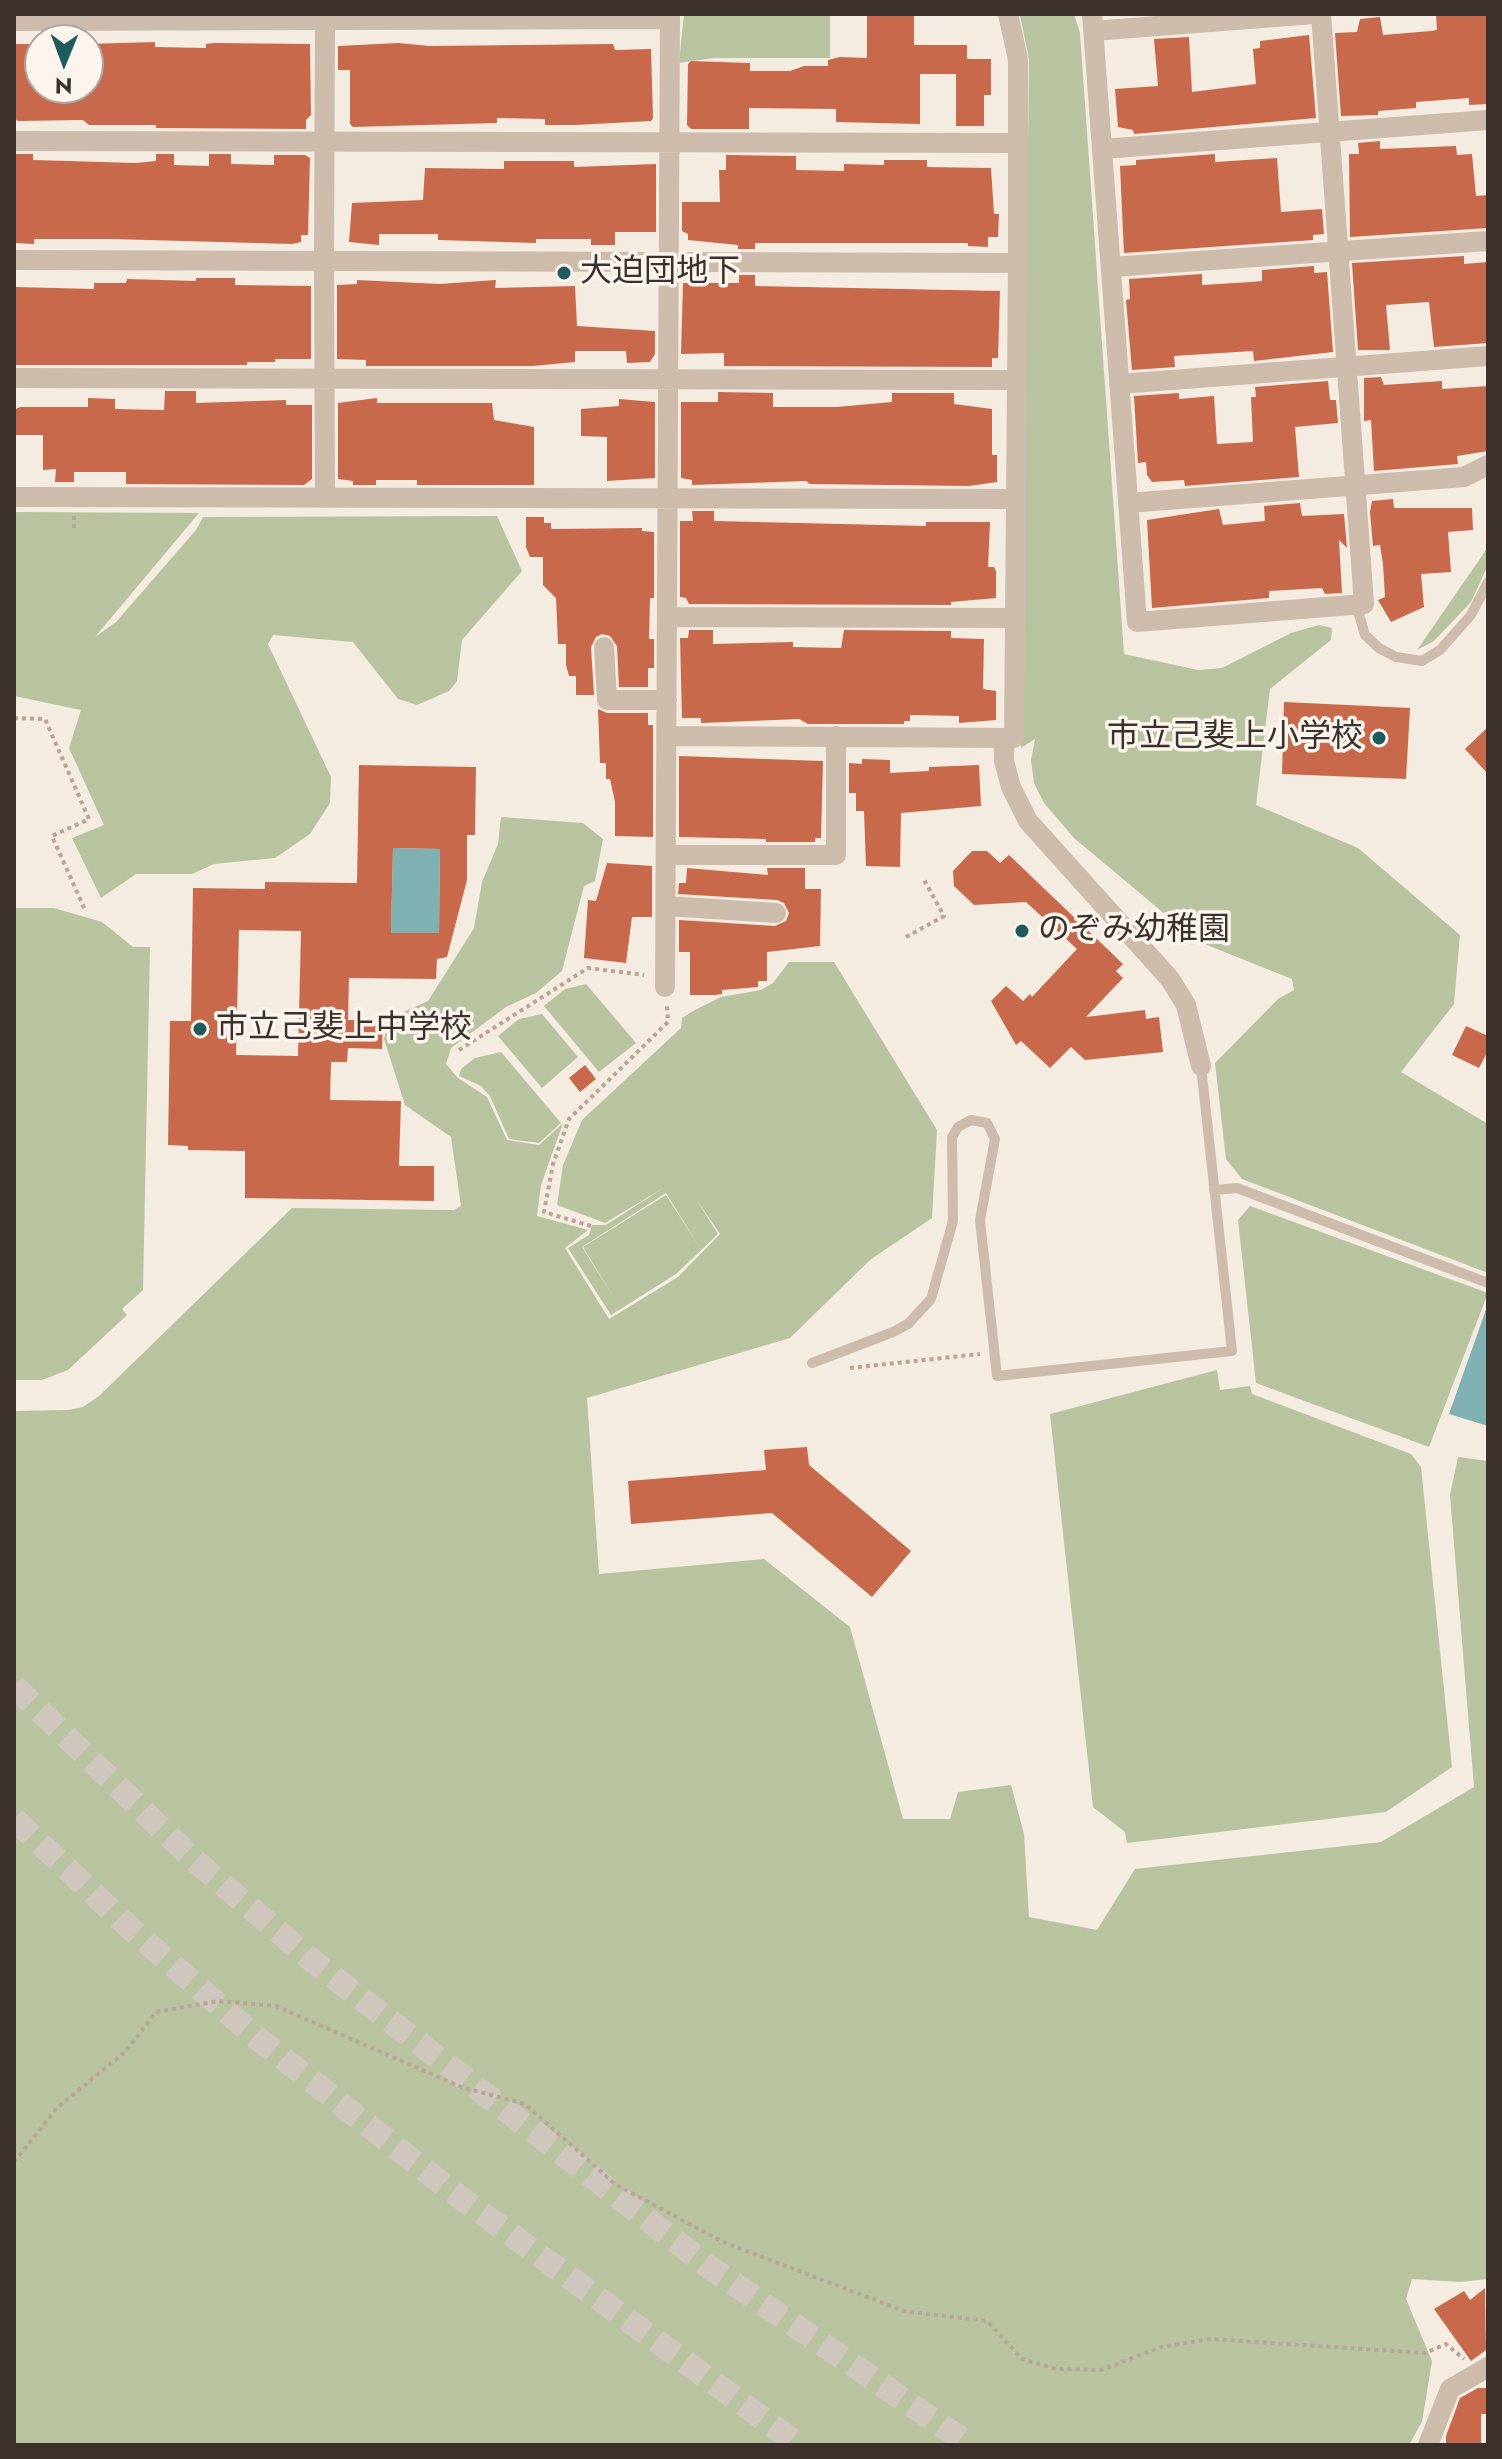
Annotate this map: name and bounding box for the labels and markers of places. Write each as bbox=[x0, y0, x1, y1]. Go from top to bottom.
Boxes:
place label: 大迫団地下 bbox=[580, 254, 740, 292]
marker: 大迫団地下 bbox=[555, 264, 573, 282]
place label: 市立己斐上小学校 bbox=[1107, 719, 1363, 757]
marker: 市立己斐上小学校 bbox=[1370, 729, 1388, 747]
place label: のぞみ幼稚園 bbox=[1038, 912, 1230, 950]
marker: のぞみ幼稚園 bbox=[1013, 922, 1031, 940]
place label: 市立己斐上中学校 bbox=[216, 1010, 472, 1048]
marker: 市立己斐上中学校 bbox=[191, 1020, 209, 1038]

